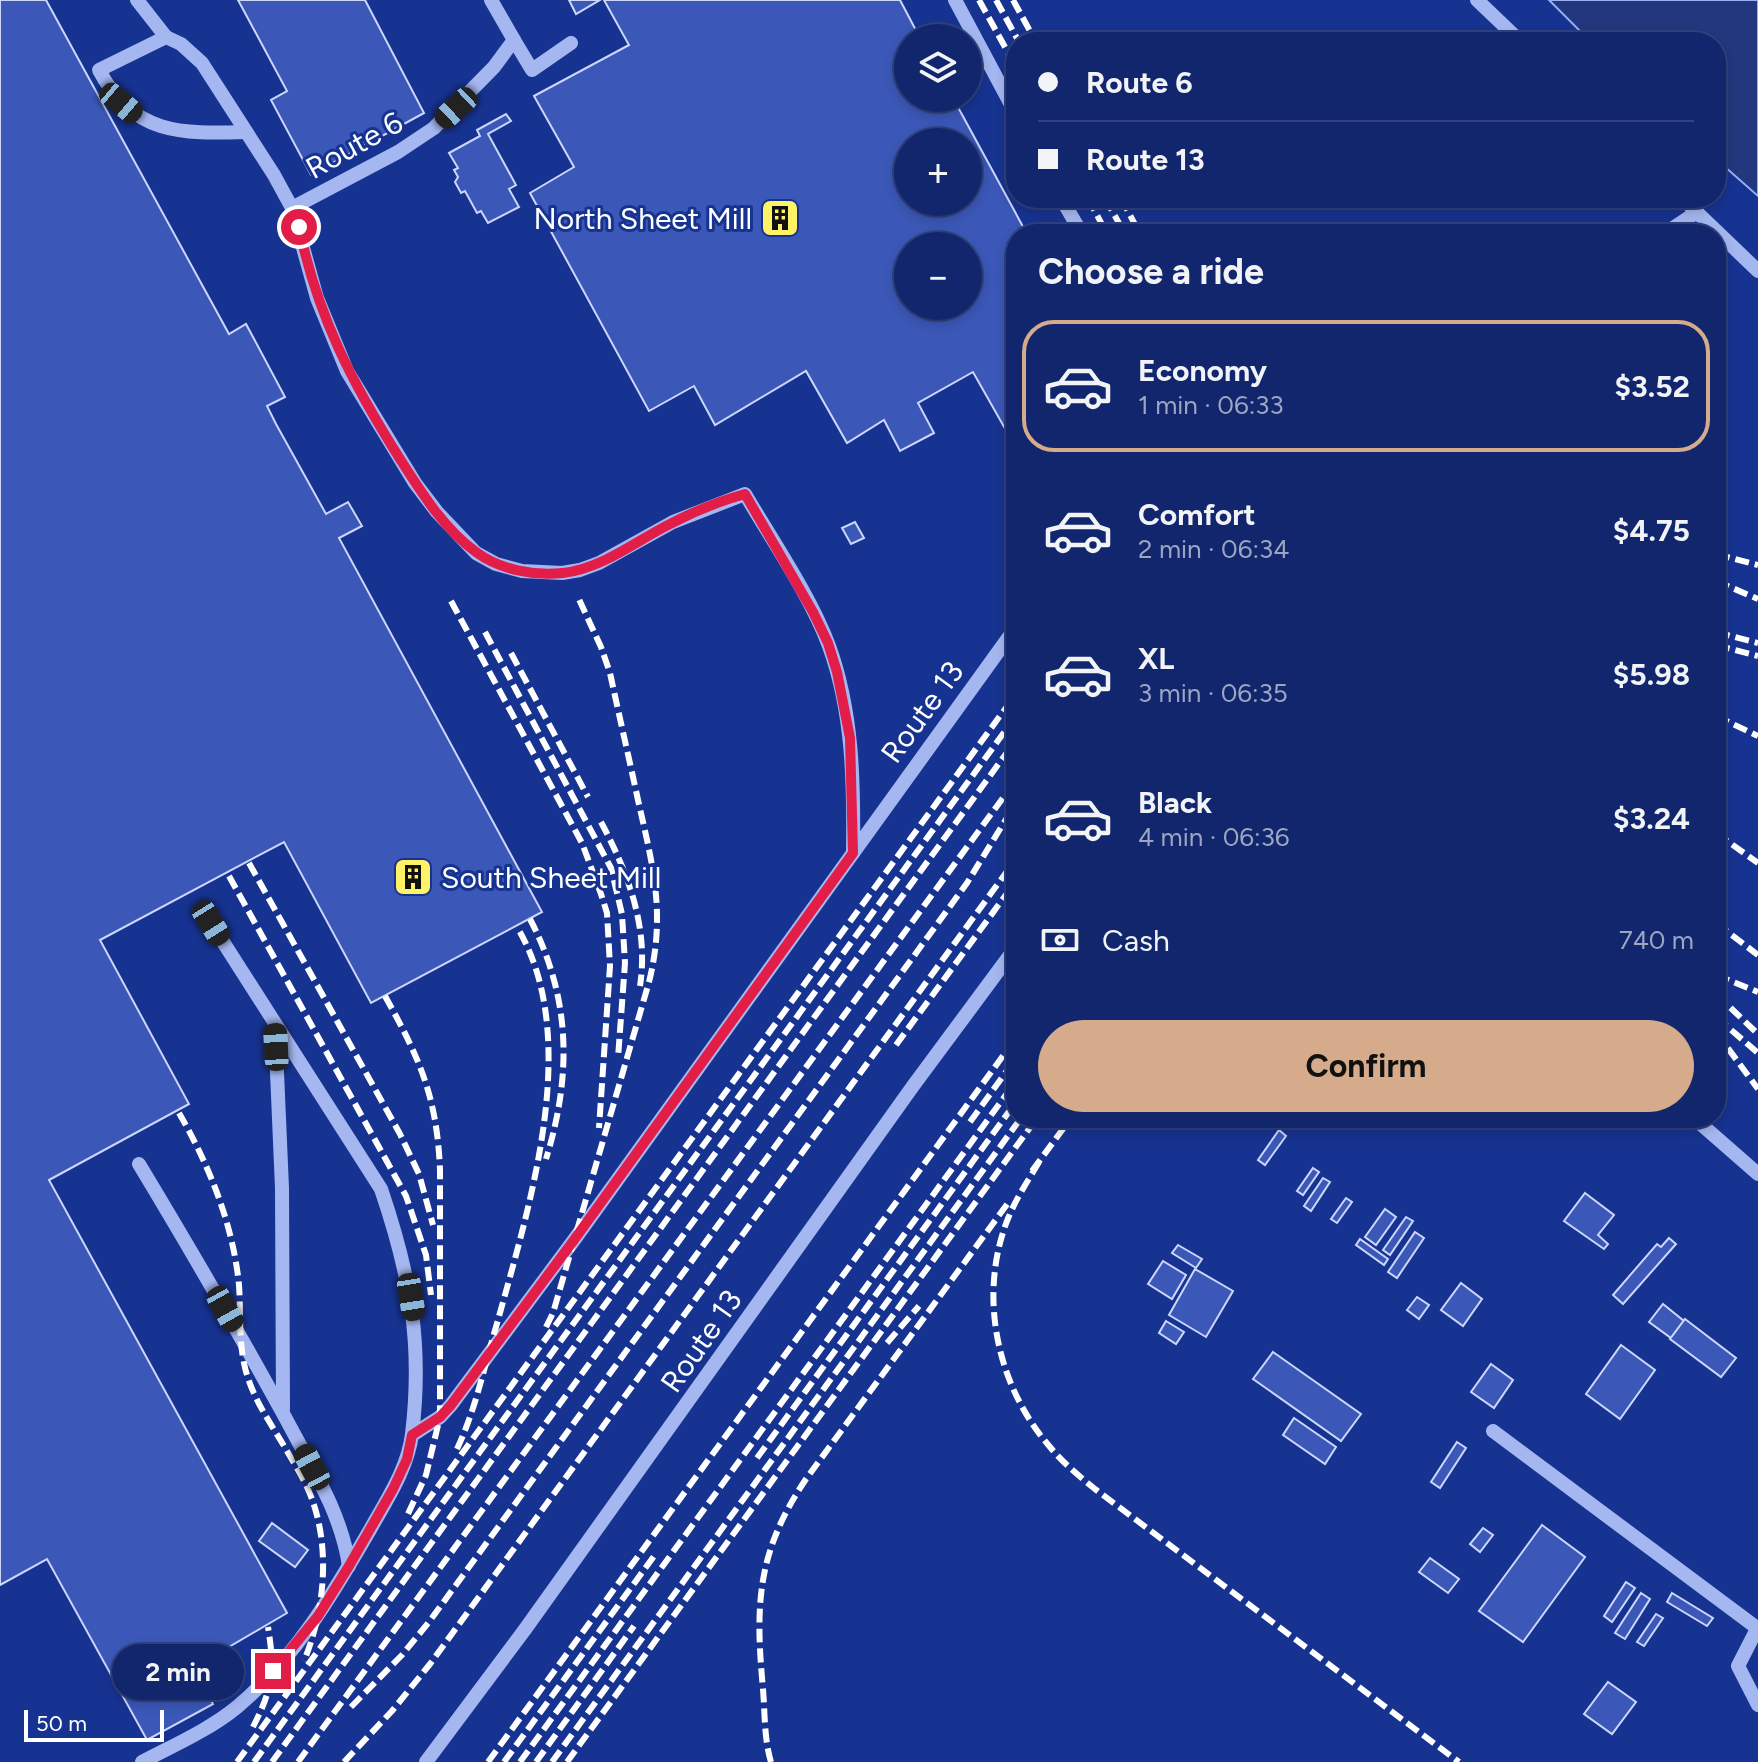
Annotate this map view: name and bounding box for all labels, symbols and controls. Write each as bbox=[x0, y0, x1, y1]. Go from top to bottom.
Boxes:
map controls bbox=[894, 24, 982, 320]
button: layers bbox=[894, 24, 982, 112]
text: Route 6 bbox=[1086, 64, 1193, 101]
car bbox=[95, 78, 147, 128]
car bbox=[430, 83, 482, 133]
street label: Route 6 bbox=[299, 103, 409, 187]
button: + bbox=[894, 128, 982, 216]
text: Route 13 bbox=[1086, 141, 1205, 178]
building icon: North Sheet Mill bbox=[759, 197, 801, 239]
place label: North Sheet Mill bbox=[534, 200, 752, 237]
route start bbox=[281, 209, 317, 245]
button: − bbox=[894, 232, 982, 320]
text: Choose a ride bbox=[1038, 250, 1264, 293]
icon: car bbox=[1042, 350, 1114, 422]
text: Economy bbox=[1138, 352, 1267, 389]
text: $3.52 bbox=[1614, 368, 1690, 405]
text: 1 min · 06:33 bbox=[1138, 389, 1284, 421]
icon: car bbox=[1042, 494, 1114, 566]
text: Comfort bbox=[1138, 496, 1256, 533]
text: $4.75 bbox=[1613, 512, 1690, 549]
text: 2 min · 06:34 bbox=[1138, 533, 1289, 565]
icon: car bbox=[1042, 638, 1114, 710]
text: XL bbox=[1138, 640, 1174, 677]
street label: Route 13 bbox=[873, 654, 971, 770]
text: $5.98 bbox=[1613, 656, 1690, 693]
text: 3 min · 06:35 bbox=[1138, 677, 1288, 709]
icon: car bbox=[1042, 782, 1114, 854]
text: Black bbox=[1138, 784, 1212, 821]
text: $3.24 bbox=[1613, 800, 1690, 837]
text: 4 min · 06:36 bbox=[1138, 821, 1290, 853]
building icon: South Sheet Mill bbox=[392, 856, 434, 898]
place label: South Sheet Mill bbox=[441, 859, 661, 896]
car bbox=[188, 896, 234, 950]
icon: cash bbox=[1038, 918, 1082, 962]
text: Cash bbox=[1102, 922, 1170, 959]
text: 740 m bbox=[1619, 924, 1694, 956]
button: Confirm bbox=[1038, 1020, 1694, 1112]
car bbox=[263, 1022, 289, 1072]
car bbox=[395, 1271, 427, 1323]
car bbox=[203, 1282, 247, 1336]
street label: Route 13 bbox=[652, 1283, 750, 1399]
car bbox=[290, 1440, 334, 1494]
callout: 2 min bbox=[113, 1643, 245, 1699]
route end bbox=[255, 1653, 291, 1689]
text: 2 min bbox=[145, 1656, 211, 1688]
scale bar bbox=[24, 1706, 164, 1742]
text: 50 m bbox=[36, 1710, 87, 1737]

